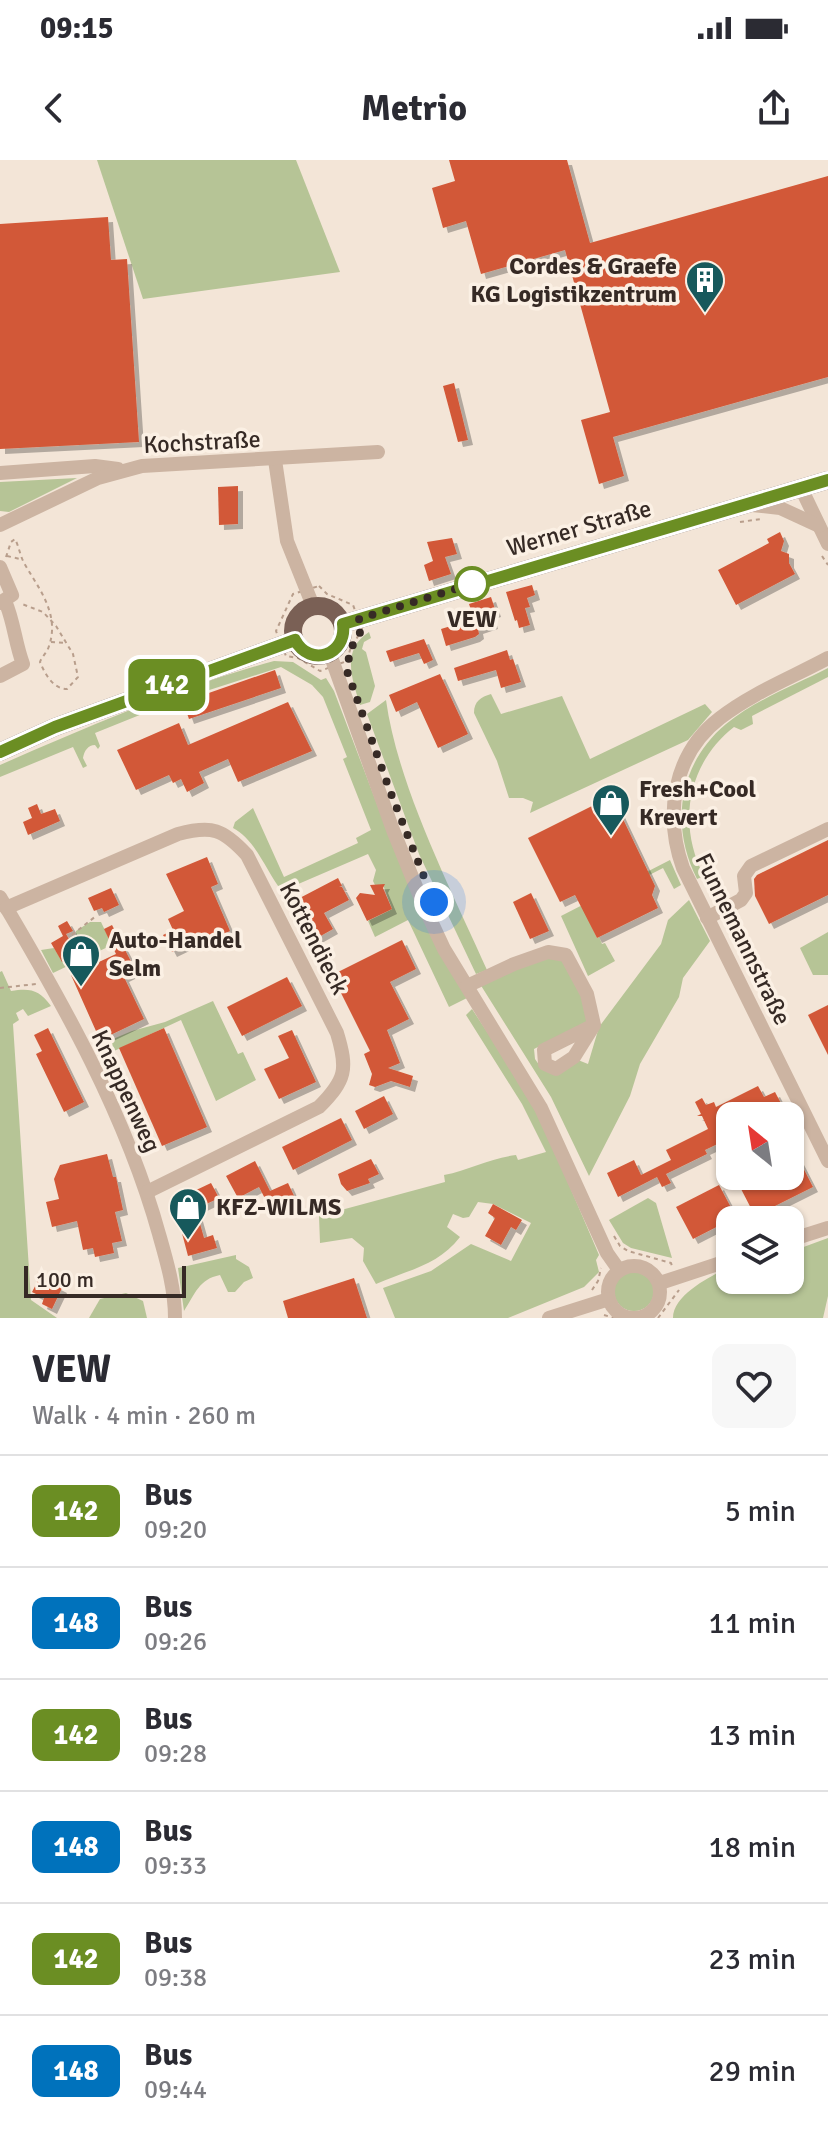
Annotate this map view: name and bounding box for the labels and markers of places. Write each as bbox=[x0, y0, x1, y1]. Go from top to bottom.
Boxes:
place label: Cordes & Graefe KG Logistikzentrum bbox=[470, 251, 677, 309]
building icon: Cordes & Graefe KG Logistikzentrum bbox=[684, 259, 726, 314]
marker: VEW bbox=[455, 567, 489, 601]
place label: VEW bbox=[447, 604, 497, 634]
place label: Fresh+Cool Krevert bbox=[639, 774, 757, 832]
shop icon: Fresh+Cool Krevert bbox=[590, 782, 632, 837]
place label: Auto-Handel Selm bbox=[109, 925, 242, 983]
shop icon: Auto-Handel Selm bbox=[60, 933, 102, 988]
shop icon: KFZ-WILMS bbox=[167, 1186, 209, 1241]
place label: KFZ-WILMS bbox=[216, 1192, 341, 1222]

